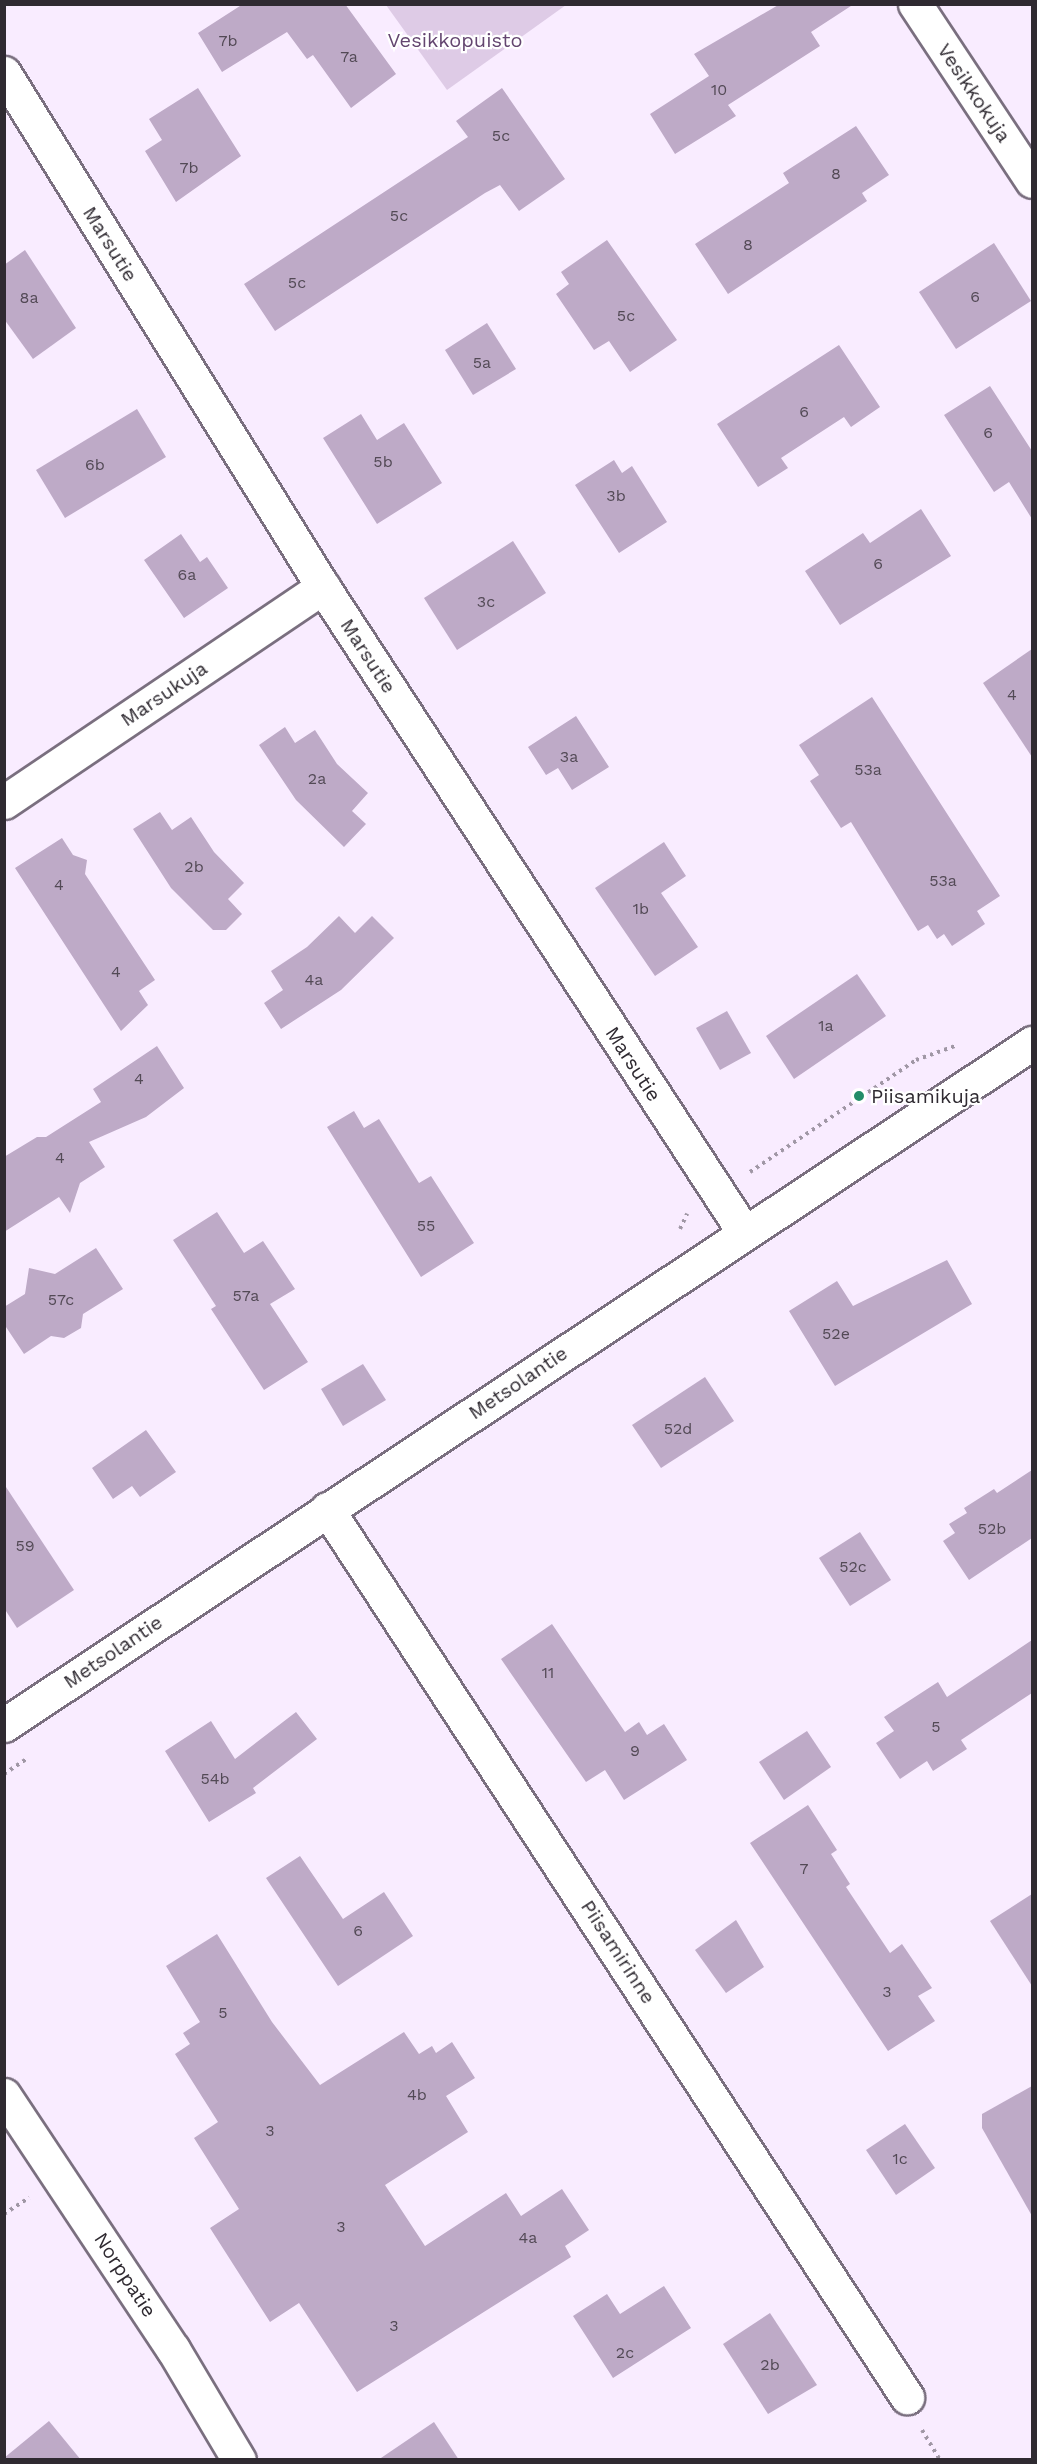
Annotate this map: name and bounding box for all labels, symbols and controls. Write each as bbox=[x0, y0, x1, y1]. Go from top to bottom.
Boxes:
park label: Vesikkopuisto bbox=[388, 28, 522, 52]
house number: 7b bbox=[218, 31, 238, 51]
street label: Vesikkokuja bbox=[932, 39, 1016, 147]
house number: 7a bbox=[340, 47, 358, 67]
house number: 10 bbox=[711, 80, 727, 100]
house number: 5c bbox=[492, 126, 510, 146]
house number: 7b bbox=[179, 158, 199, 178]
house number: 8 bbox=[831, 164, 841, 184]
street label: Marsutie bbox=[78, 202, 142, 286]
house number: 5c bbox=[390, 206, 408, 226]
house number: 8 bbox=[743, 235, 753, 255]
house number: 5c bbox=[288, 273, 306, 293]
house number: 6 bbox=[970, 287, 980, 307]
house number: 8a bbox=[20, 288, 38, 308]
house number: 5c bbox=[617, 306, 635, 326]
house number: 5a bbox=[473, 353, 491, 373]
house number: 6 bbox=[799, 402, 809, 422]
house number: 6 bbox=[983, 423, 993, 443]
house number: 5b bbox=[373, 452, 393, 472]
house number: 6b bbox=[85, 455, 105, 475]
house number: 3b bbox=[606, 486, 626, 506]
house number: 6 bbox=[873, 554, 883, 574]
house number: 6a bbox=[178, 565, 196, 585]
house number: 3c bbox=[477, 592, 495, 612]
street label: Marsutie bbox=[335, 614, 401, 698]
street label: Marsukuja bbox=[116, 656, 212, 732]
house number: 4 bbox=[1007, 685, 1017, 705]
house number: 3a bbox=[560, 747, 578, 767]
house number: 53a bbox=[854, 760, 882, 780]
house number: 2a bbox=[308, 769, 326, 789]
house number: 2b bbox=[184, 857, 204, 877]
house number: 53a bbox=[929, 871, 957, 891]
house number: 4 bbox=[54, 875, 64, 895]
house number: 1b bbox=[633, 899, 649, 919]
house number: 4 bbox=[111, 962, 121, 982]
house number: 4a bbox=[305, 970, 323, 990]
house number: 1a bbox=[818, 1016, 834, 1036]
street label: Marsutie bbox=[600, 1022, 666, 1106]
house number: 4 bbox=[134, 1069, 144, 1089]
place label: Piisamikuja bbox=[871, 1084, 980, 1108]
marker: Piisamikuja bbox=[852, 1089, 866, 1103]
house number: 4 bbox=[55, 1148, 65, 1168]
house number: 55 bbox=[417, 1216, 435, 1236]
house number: 57a bbox=[233, 1286, 259, 1306]
house number: 57c bbox=[48, 1290, 74, 1310]
house number: 52e bbox=[822, 1324, 850, 1344]
street label: Metsolantie bbox=[464, 1341, 572, 1425]
house number: 52d bbox=[664, 1419, 692, 1439]
house number: 52b bbox=[978, 1519, 1006, 1539]
house number: 59 bbox=[15, 1536, 35, 1556]
house number: 52c bbox=[839, 1557, 867, 1577]
street label: Metsolantie bbox=[59, 1610, 167, 1694]
house number: 11 bbox=[542, 1663, 554, 1683]
house number: 5 bbox=[931, 1717, 941, 1737]
house number: 9 bbox=[630, 1741, 640, 1761]
house number: 54b bbox=[200, 1769, 230, 1789]
house number: 7 bbox=[800, 1859, 808, 1879]
street label: Piisamirinne bbox=[576, 1896, 660, 2008]
house number: 6 bbox=[353, 1921, 363, 1941]
house number: 3 bbox=[882, 1982, 892, 2002]
house number: 5 bbox=[218, 2003, 228, 2023]
house number: 4b bbox=[407, 2085, 427, 2105]
house number: 3 bbox=[265, 2121, 275, 2141]
house number: 1c bbox=[892, 2149, 908, 2169]
house number: 3 bbox=[336, 2217, 346, 2237]
street label: Norppatie bbox=[89, 2228, 161, 2322]
house number: 4a bbox=[519, 2228, 537, 2248]
house number: 3 bbox=[389, 2316, 399, 2336]
house number: 2c bbox=[616, 2343, 634, 2363]
house number: 2b bbox=[760, 2355, 780, 2375]

